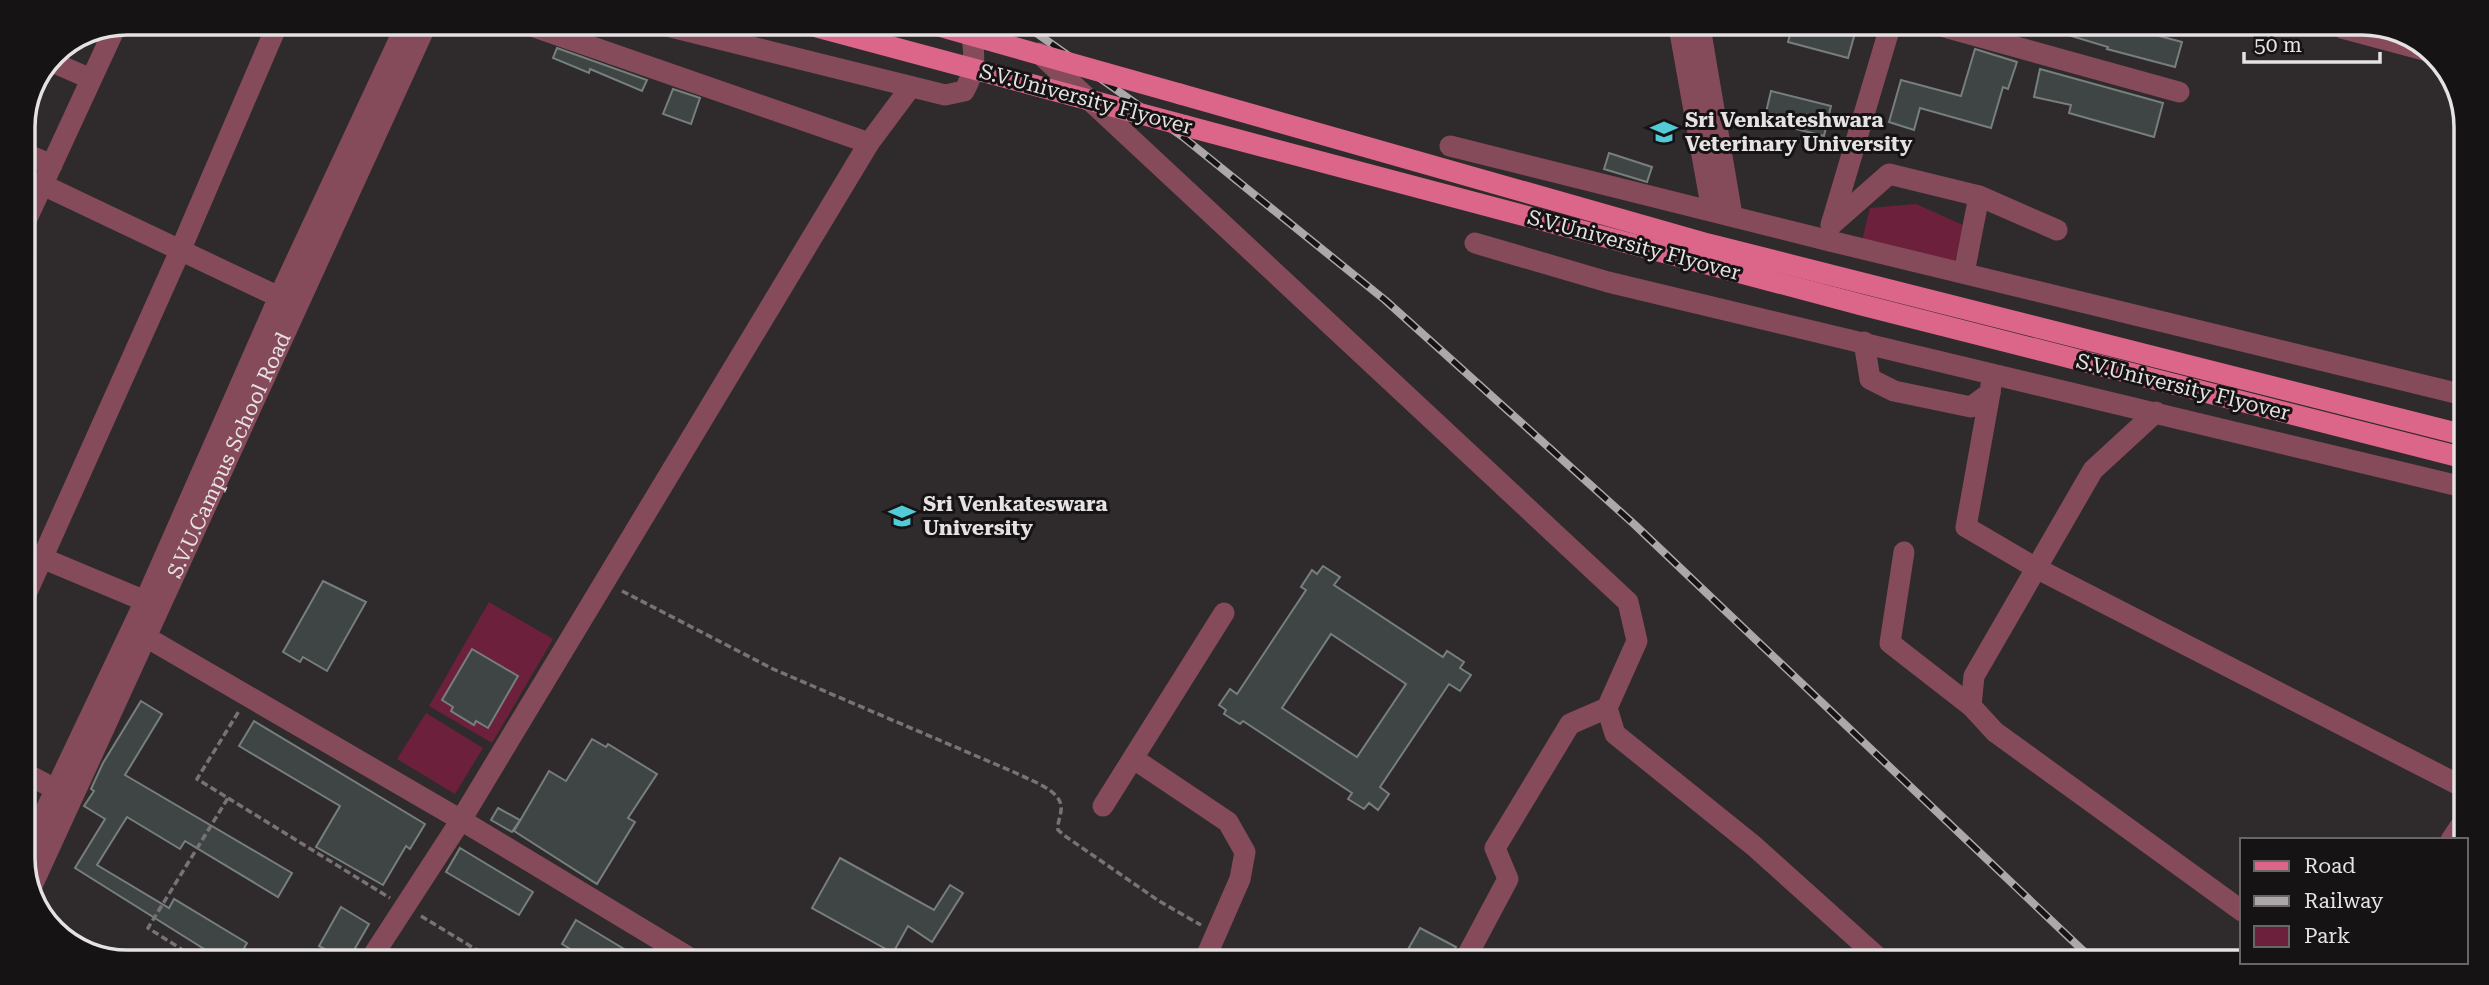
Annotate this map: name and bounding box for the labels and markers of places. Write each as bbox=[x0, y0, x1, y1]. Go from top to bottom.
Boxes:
place label: Sri Venkateshwara Veterinary University bbox=[1685, 108, 1913, 156]
school or university icon: Sri Venkateshwara Veterinary University bbox=[1649, 117, 1679, 147]
place label: Sri Venkateswara University bbox=[923, 492, 1108, 540]
school or university icon: Sri Venkateswara University bbox=[887, 501, 917, 531]

